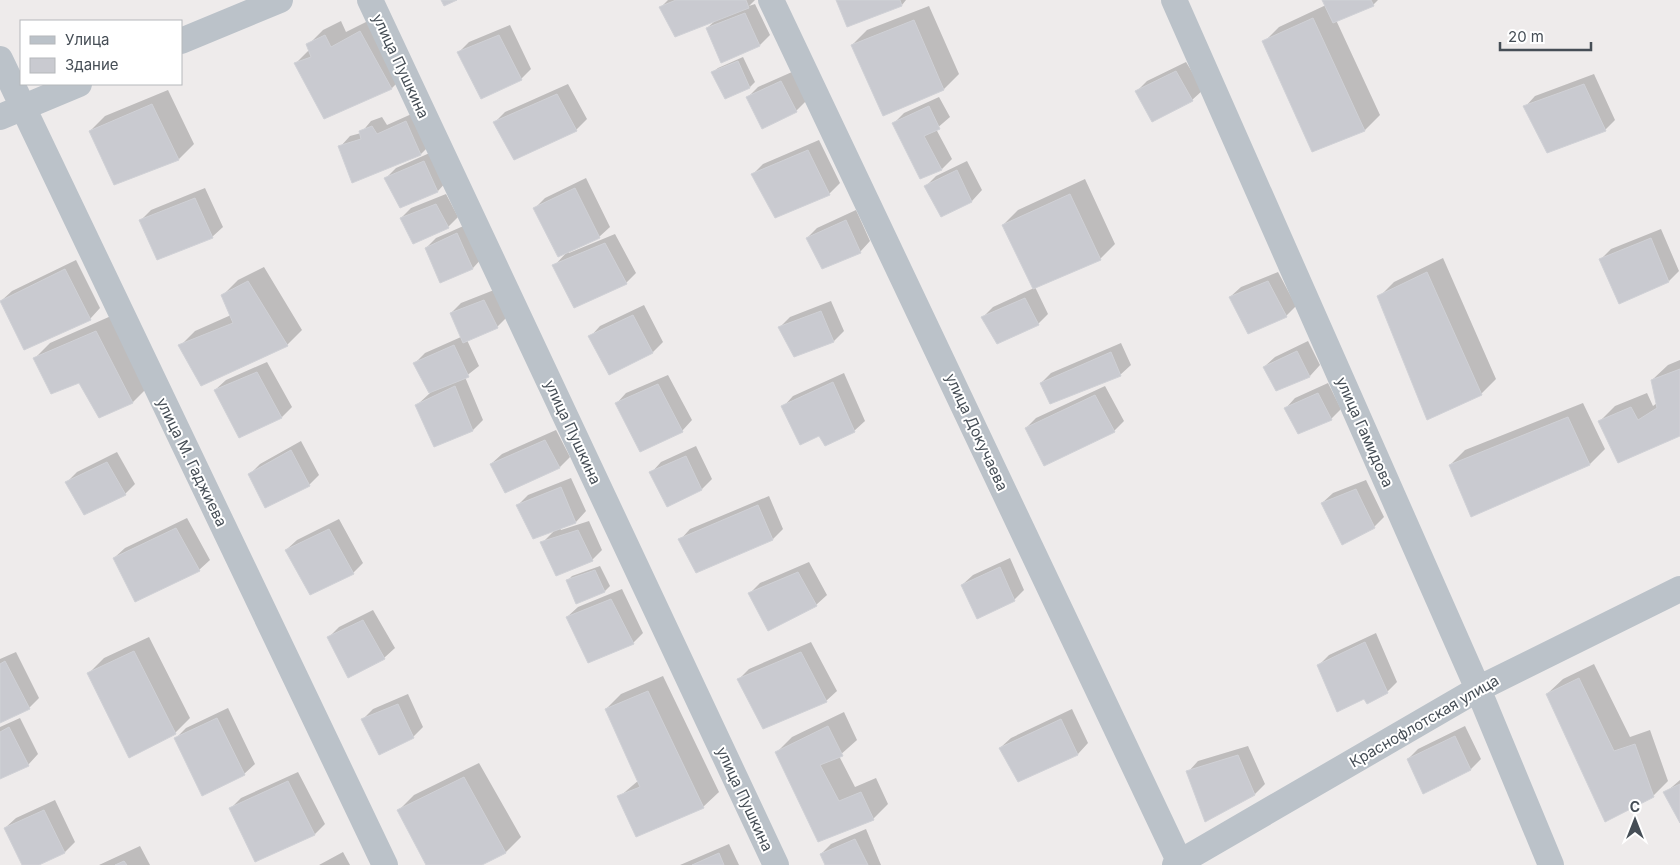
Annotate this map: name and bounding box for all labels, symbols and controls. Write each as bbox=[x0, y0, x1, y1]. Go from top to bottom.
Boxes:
street label: улица Пушкина bbox=[368, 11, 434, 121]
legend bbox=[20, 20, 182, 85]
scale bar bbox=[1500, 20, 1591, 52]
text: 20 m bbox=[1508, 27, 1544, 46]
text: Улица bbox=[65, 30, 109, 49]
text: Здание bbox=[65, 55, 119, 74]
street label: улица Докучаева bbox=[941, 370, 1013, 494]
street label: улица Гамидова bbox=[1332, 374, 1398, 490]
street label: улица Пушкина bbox=[540, 377, 606, 487]
street label: улица М. Гаджиева bbox=[153, 394, 231, 530]
street label: Краснофлотская улица bbox=[1346, 670, 1502, 772]
street label: улица Пушкина bbox=[712, 744, 778, 854]
north arrow bbox=[1610, 795, 1660, 845]
text: С bbox=[1630, 798, 1640, 815]

